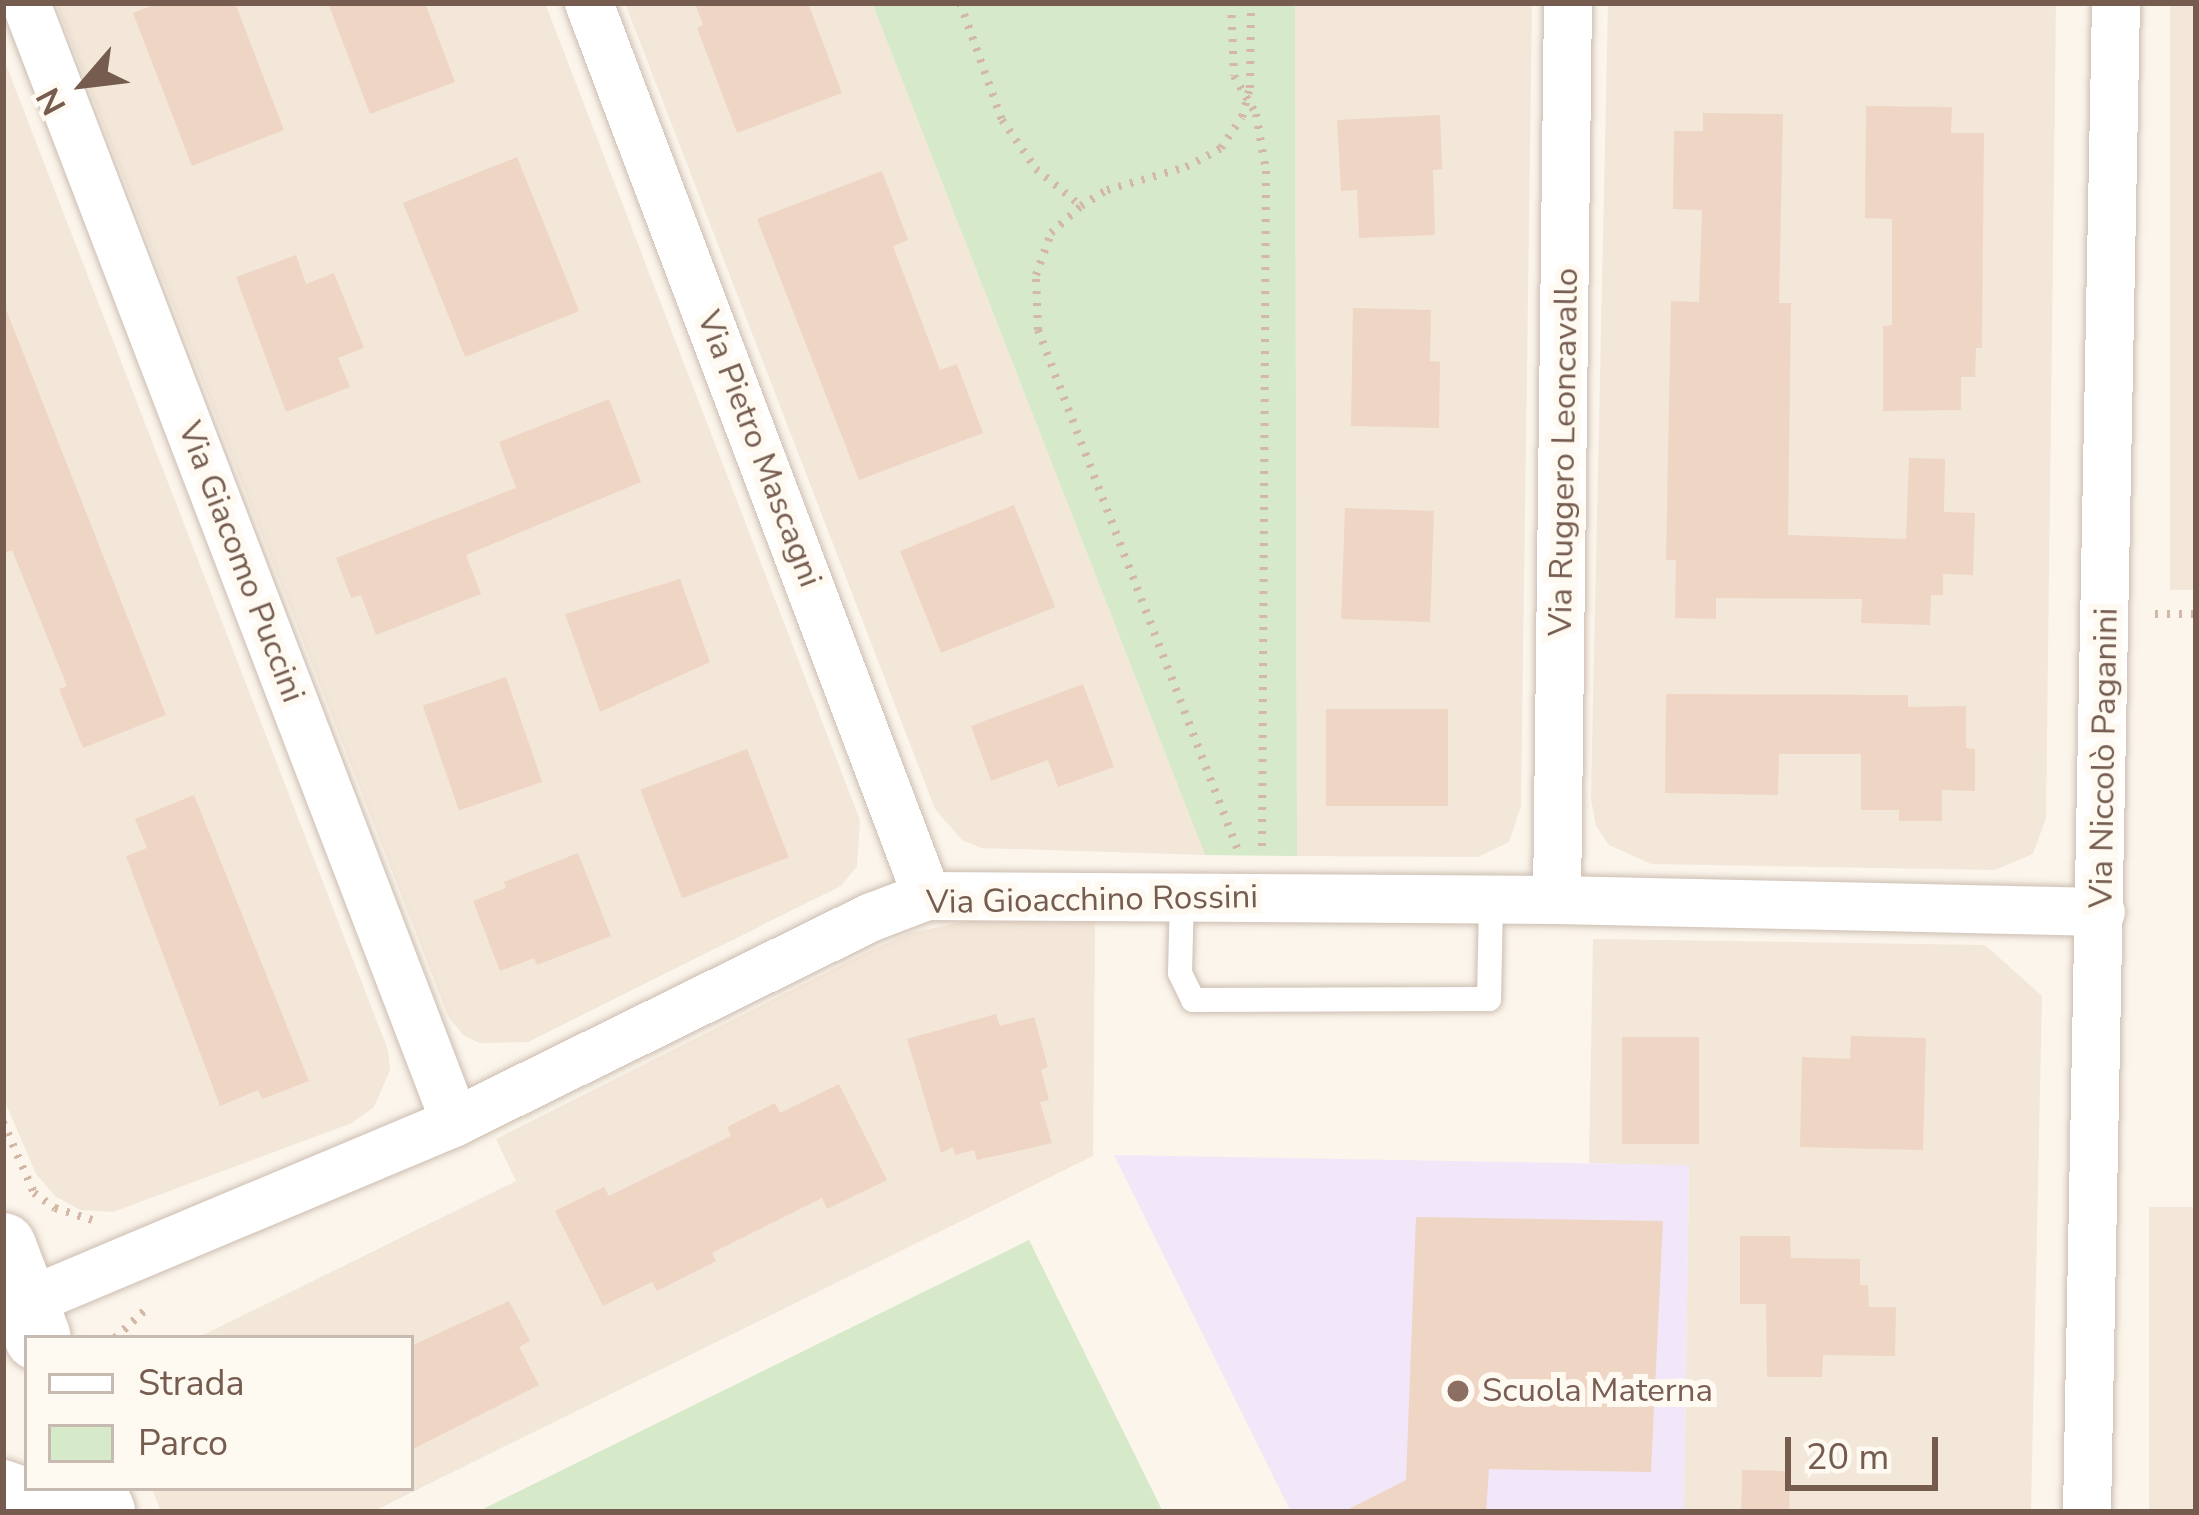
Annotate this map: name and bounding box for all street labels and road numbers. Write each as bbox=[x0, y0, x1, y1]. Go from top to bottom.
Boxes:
street label: Via Ruggero Leoncavallo bbox=[1541, 268, 1587, 636]
street label: Via Pietro Mascagni bbox=[688, 305, 830, 593]
street label: Via Giacomo Puccini bbox=[169, 416, 313, 708]
street label: Via Niccolò Paganini bbox=[2082, 608, 2126, 908]
street label: Via Gioacchino Rossini bbox=[926, 877, 1258, 923]

